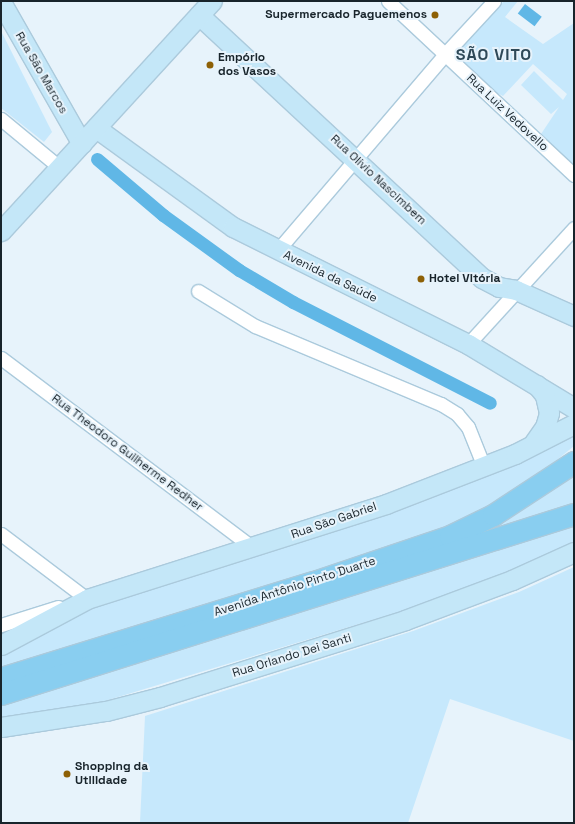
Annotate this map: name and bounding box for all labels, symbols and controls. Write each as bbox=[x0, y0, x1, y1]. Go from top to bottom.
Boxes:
place label: Supermercado Paguemenos bbox=[265, 8, 427, 22]
marker: Supermercado Paguemenos bbox=[430, 10, 440, 20]
street label: Rua São Marcos bbox=[12, 30, 70, 116]
district label: SÃO VITO bbox=[456, 45, 532, 65]
place label: Empório dos Vasos bbox=[218, 51, 276, 79]
marker: Empório dos Vasos bbox=[205, 60, 215, 70]
street label: Rua Luiz Vedovello bbox=[463, 71, 551, 155]
street label: Rua Olívio Nascimbem bbox=[327, 132, 429, 228]
street label: Avenida da Saúde bbox=[281, 248, 379, 306]
place label: Hotel Vitória bbox=[429, 272, 501, 286]
marker: Hotel Vitória bbox=[416, 274, 426, 284]
street label: Rua Theodoro Guilherme Redher bbox=[48, 391, 206, 515]
street label: Rua São Gabriel bbox=[289, 500, 379, 542]
street label: Avenida Antônio Pinto Duarte bbox=[212, 554, 378, 620]
street label: Rua Orlando Dei Santi bbox=[231, 631, 353, 681]
place label: Shopping da Utilidade bbox=[75, 760, 148, 788]
marker: Shopping da Utilidade bbox=[62, 769, 72, 779]

